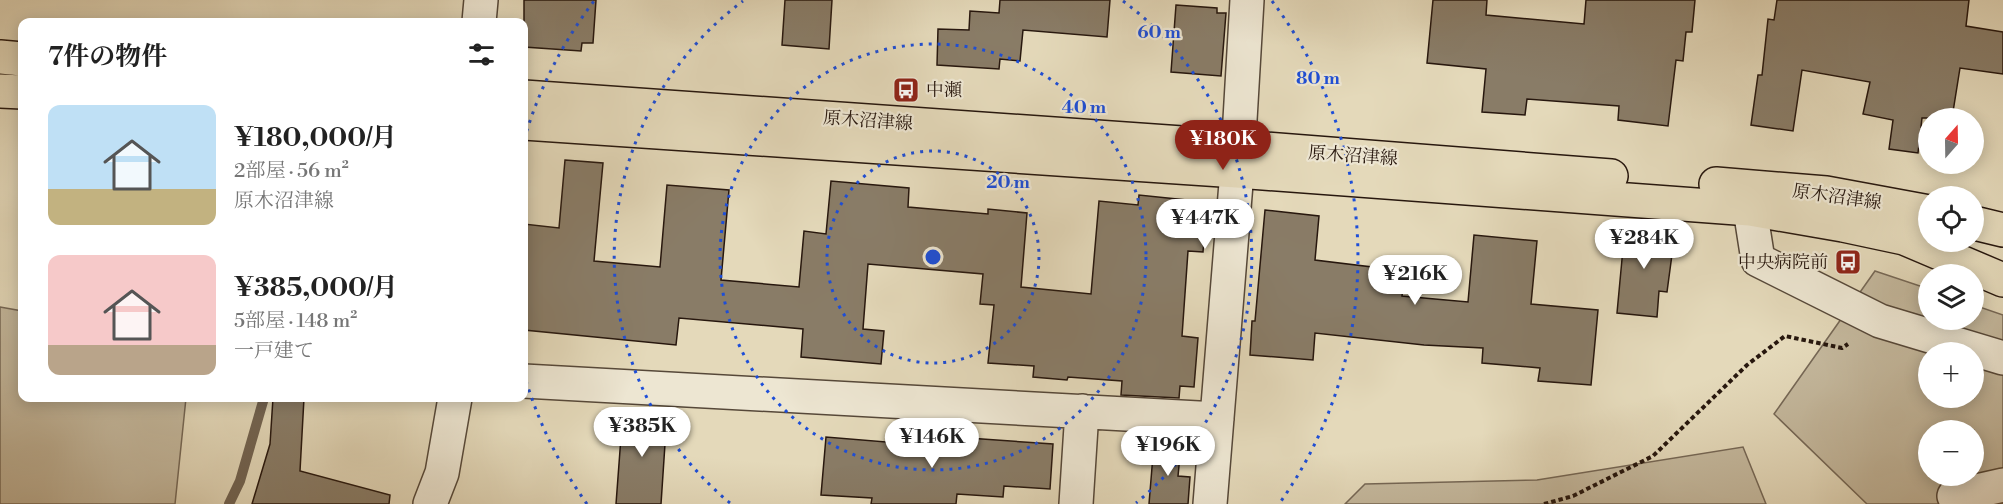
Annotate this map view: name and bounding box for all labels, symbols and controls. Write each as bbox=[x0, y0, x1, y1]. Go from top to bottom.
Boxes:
text: 60 m bbox=[1137, 21, 1181, 44]
icon: filters bbox=[465, 38, 498, 71]
text: 7件の物件 bbox=[48, 41, 167, 73]
text: 80 m bbox=[1296, 67, 1341, 90]
bus stop icon: 中瀬 bbox=[891, 75, 921, 105]
place label: 中瀬 bbox=[926, 79, 962, 102]
text: 40 m bbox=[1062, 96, 1107, 119]
street label: 原木沼津線 bbox=[822, 106, 914, 136]
north arrow bbox=[1918, 108, 1984, 174]
map controls bbox=[1918, 108, 1984, 486]
pin: ¥180K bbox=[1181, 120, 1265, 171]
text: ¥180,000/月 bbox=[234, 122, 397, 154]
text: ¥180K bbox=[1189, 127, 1257, 152]
icon: home bbox=[96, 129, 168, 201]
street label: 原木沼津線 bbox=[1307, 141, 1399, 171]
text: 2部屋 · 56 m² bbox=[234, 159, 349, 184]
text: 20 m bbox=[986, 171, 1030, 194]
street label: 原木沼津線 bbox=[1791, 179, 1883, 215]
button: locate bbox=[1918, 186, 1984, 252]
text: 原木沼津線 bbox=[234, 189, 334, 214]
pin: ¥447K bbox=[1163, 199, 1247, 250]
text: ¥447K bbox=[1170, 206, 1240, 231]
pin: ¥284K bbox=[1602, 219, 1686, 270]
text: ¥284K bbox=[1609, 226, 1679, 251]
centre of rings bbox=[923, 247, 943, 267]
bus stop icon: 中央病院前 bbox=[1833, 247, 1863, 277]
place label: 中央病院前 bbox=[1738, 251, 1828, 274]
pin: ¥216K bbox=[1373, 255, 1457, 306]
text: ¥216K bbox=[1382, 262, 1448, 287]
button: layers bbox=[1918, 264, 1984, 330]
text: ¥385,000/月 bbox=[234, 272, 398, 304]
icon: home bbox=[96, 279, 168, 351]
text: 5部屋 · 148 m² bbox=[234, 309, 357, 334]
text: 一戸建て bbox=[234, 339, 314, 364]
button: + bbox=[1918, 342, 1984, 408]
pin: ¥385K bbox=[600, 407, 684, 458]
text: ¥385K bbox=[608, 414, 676, 439]
pin: ¥146K bbox=[890, 418, 974, 469]
button: − bbox=[1918, 420, 1984, 486]
text: ¥146K bbox=[899, 425, 965, 450]
pin: ¥196K bbox=[1126, 426, 1210, 477]
text: ¥196K bbox=[1135, 433, 1201, 458]

